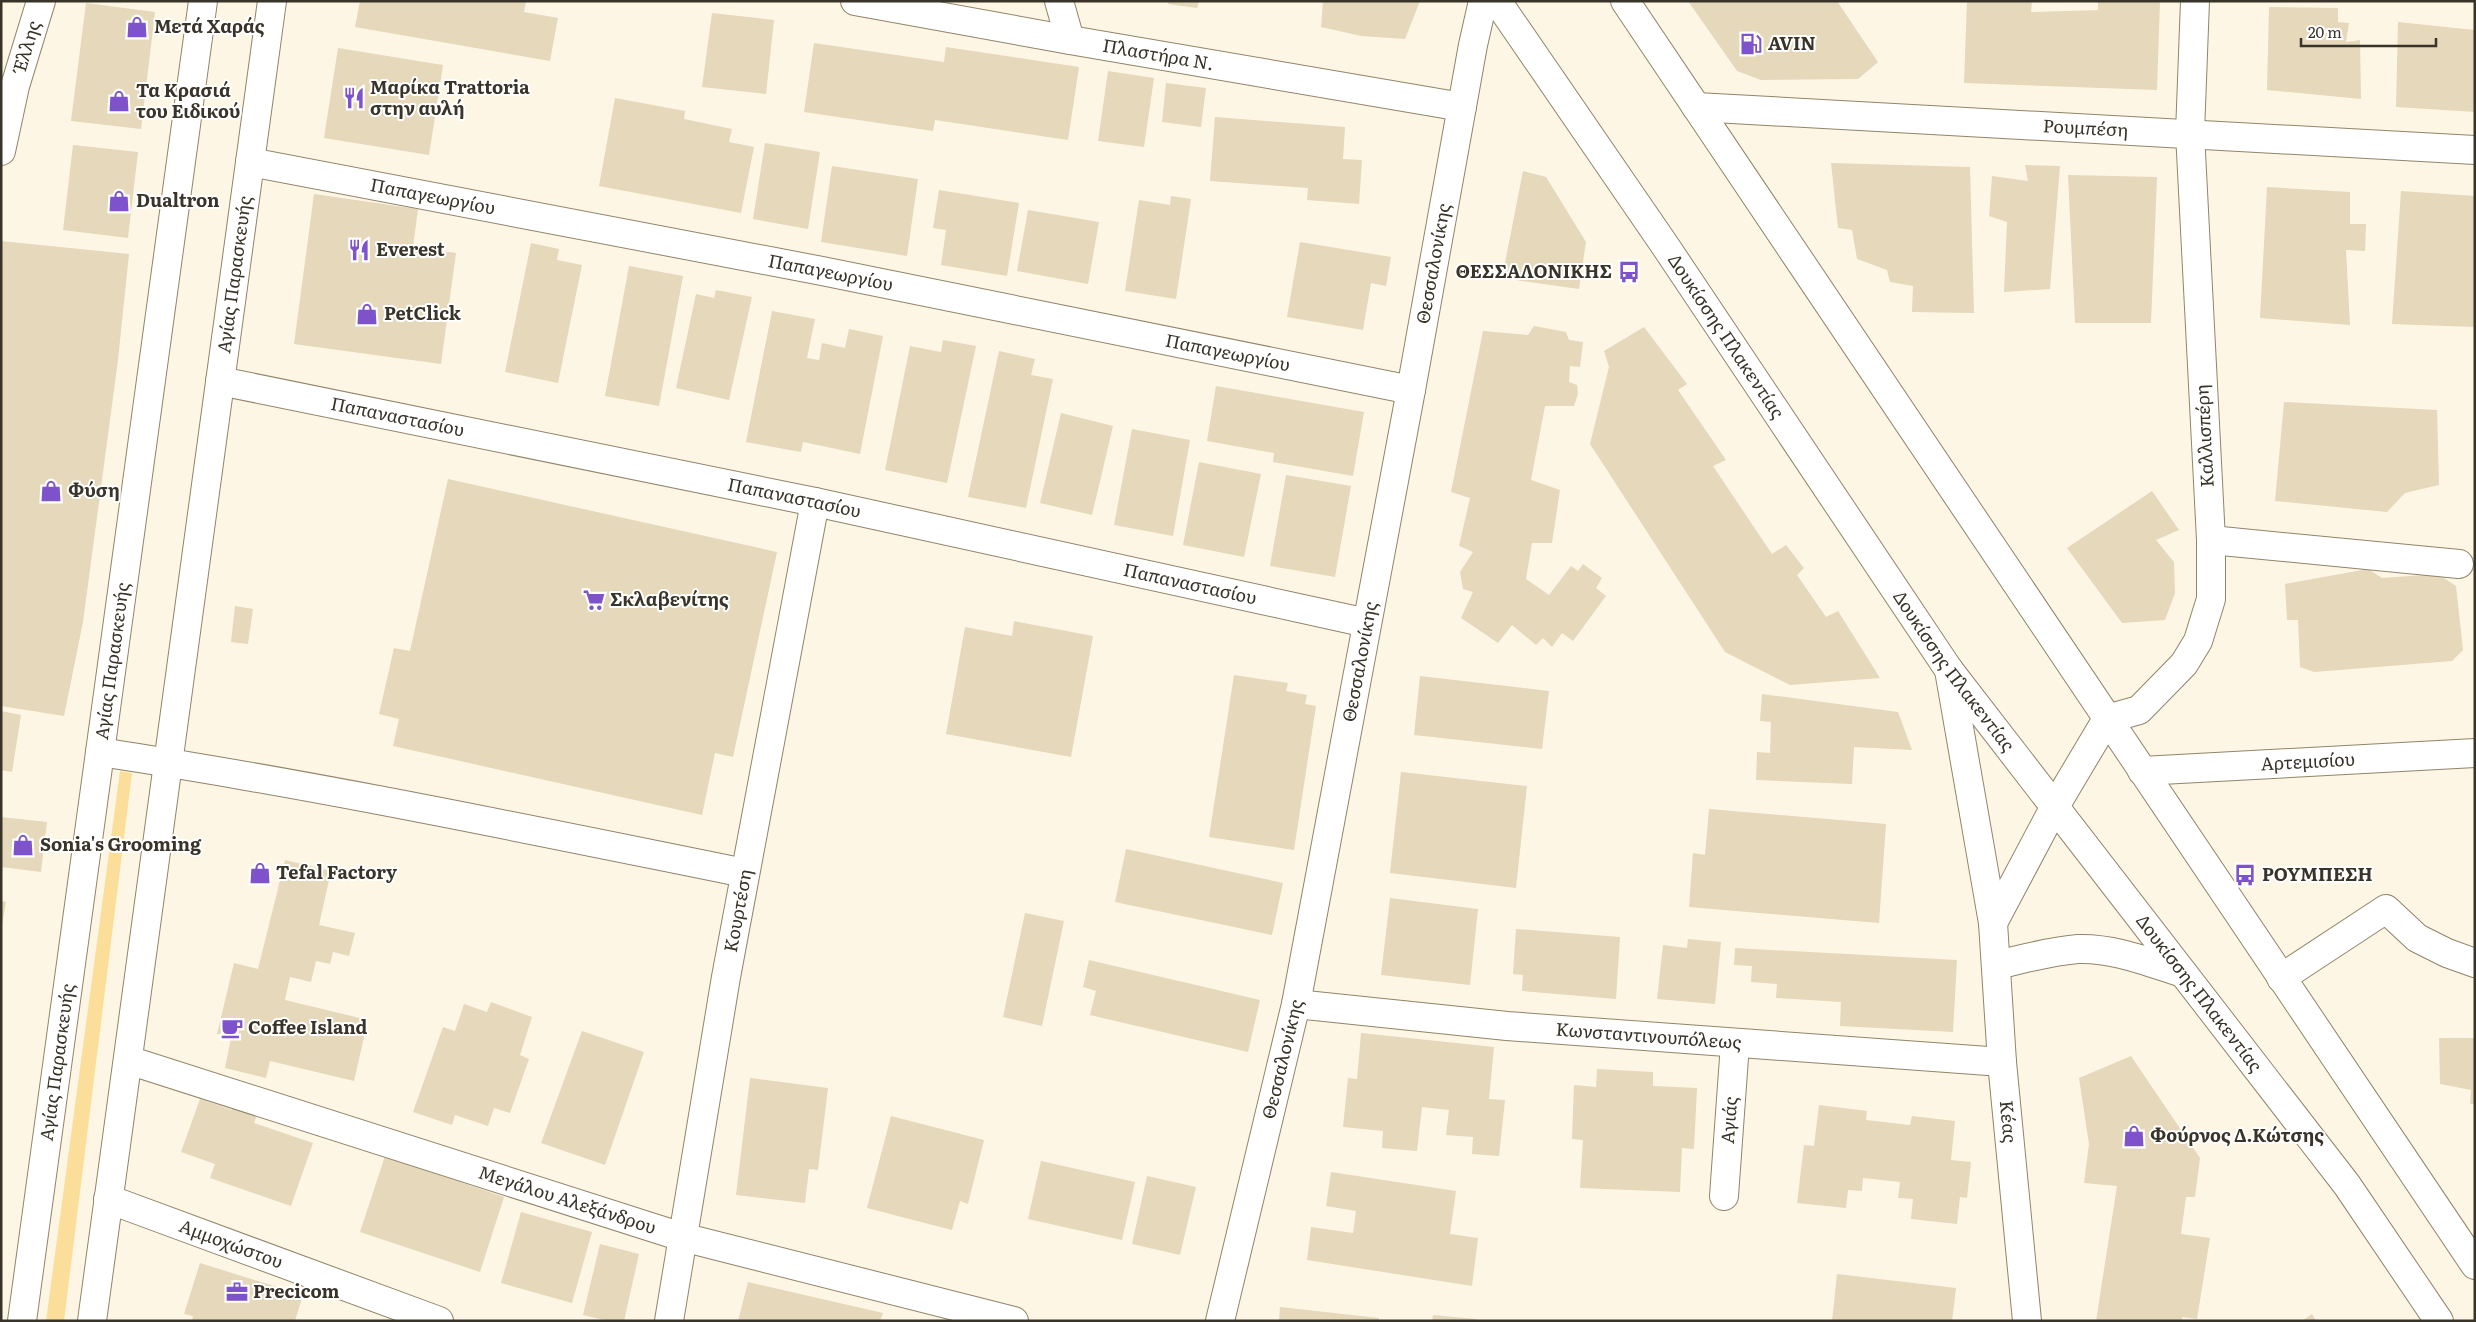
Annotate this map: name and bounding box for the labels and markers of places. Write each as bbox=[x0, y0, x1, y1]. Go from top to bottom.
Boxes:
place label: Μετά Χαράς bbox=[154, 12, 265, 39]
shop icon: Μετά Χαράς bbox=[124, 14, 150, 40]
place label: AVIN bbox=[1768, 29, 1816, 56]
fuel station icon: AVIN bbox=[1738, 31, 1764, 57]
place label: Μαρίκα Trattoria στην αυλή bbox=[370, 73, 530, 121]
place label: Τα Κρασιά του Ειδικού bbox=[136, 76, 240, 124]
restaurant icon: Μαρίκα Trattoria στην αυλή bbox=[341, 85, 367, 111]
shop icon: Τα Κρασιά του Ειδικού bbox=[106, 88, 132, 114]
place label: Dualtron bbox=[136, 186, 220, 213]
shop icon: Dualtron bbox=[106, 188, 132, 214]
place label: Everest bbox=[376, 235, 445, 262]
restaurant icon: Everest bbox=[346, 237, 372, 263]
place label: ΘΕΣΣΑΛΟΝΙΚΗΣ bbox=[1455, 257, 1612, 284]
bus stop icon: ΘΕΣΣΑΛΟΝΙΚΗΣ bbox=[1616, 259, 1642, 285]
place label: PetClick bbox=[384, 299, 462, 326]
shop icon: PetClick bbox=[354, 301, 380, 327]
place label: Φύση bbox=[68, 476, 120, 503]
shop icon: Φύση bbox=[38, 478, 64, 504]
place label: Σκλαβενίτης bbox=[610, 585, 729, 612]
supermarket icon: Σκλαβενίτης bbox=[581, 587, 607, 613]
place label: Sonia's Grooming bbox=[40, 830, 202, 857]
shop icon: Sonia's Grooming bbox=[10, 832, 36, 858]
place label: Tefal Factory bbox=[276, 858, 397, 885]
shop icon: Tefal Factory bbox=[247, 860, 273, 886]
place label: ΡΟΥΜΠΕΣΗ bbox=[2262, 860, 2373, 887]
bus stop icon: ΡΟΥΜΠΕΣΗ bbox=[2232, 862, 2258, 888]
place label: Coffee Island bbox=[248, 1013, 368, 1040]
cafe icon: Coffee Island bbox=[219, 1015, 245, 1041]
place label: Φούρνος Δ.Κώτσης bbox=[2150, 1121, 2324, 1148]
shop icon: Φούρνος Δ.Κώτσης bbox=[2121, 1123, 2147, 1149]
place label: Precicom bbox=[253, 1277, 340, 1304]
office icon: Precicom bbox=[224, 1279, 250, 1305]

